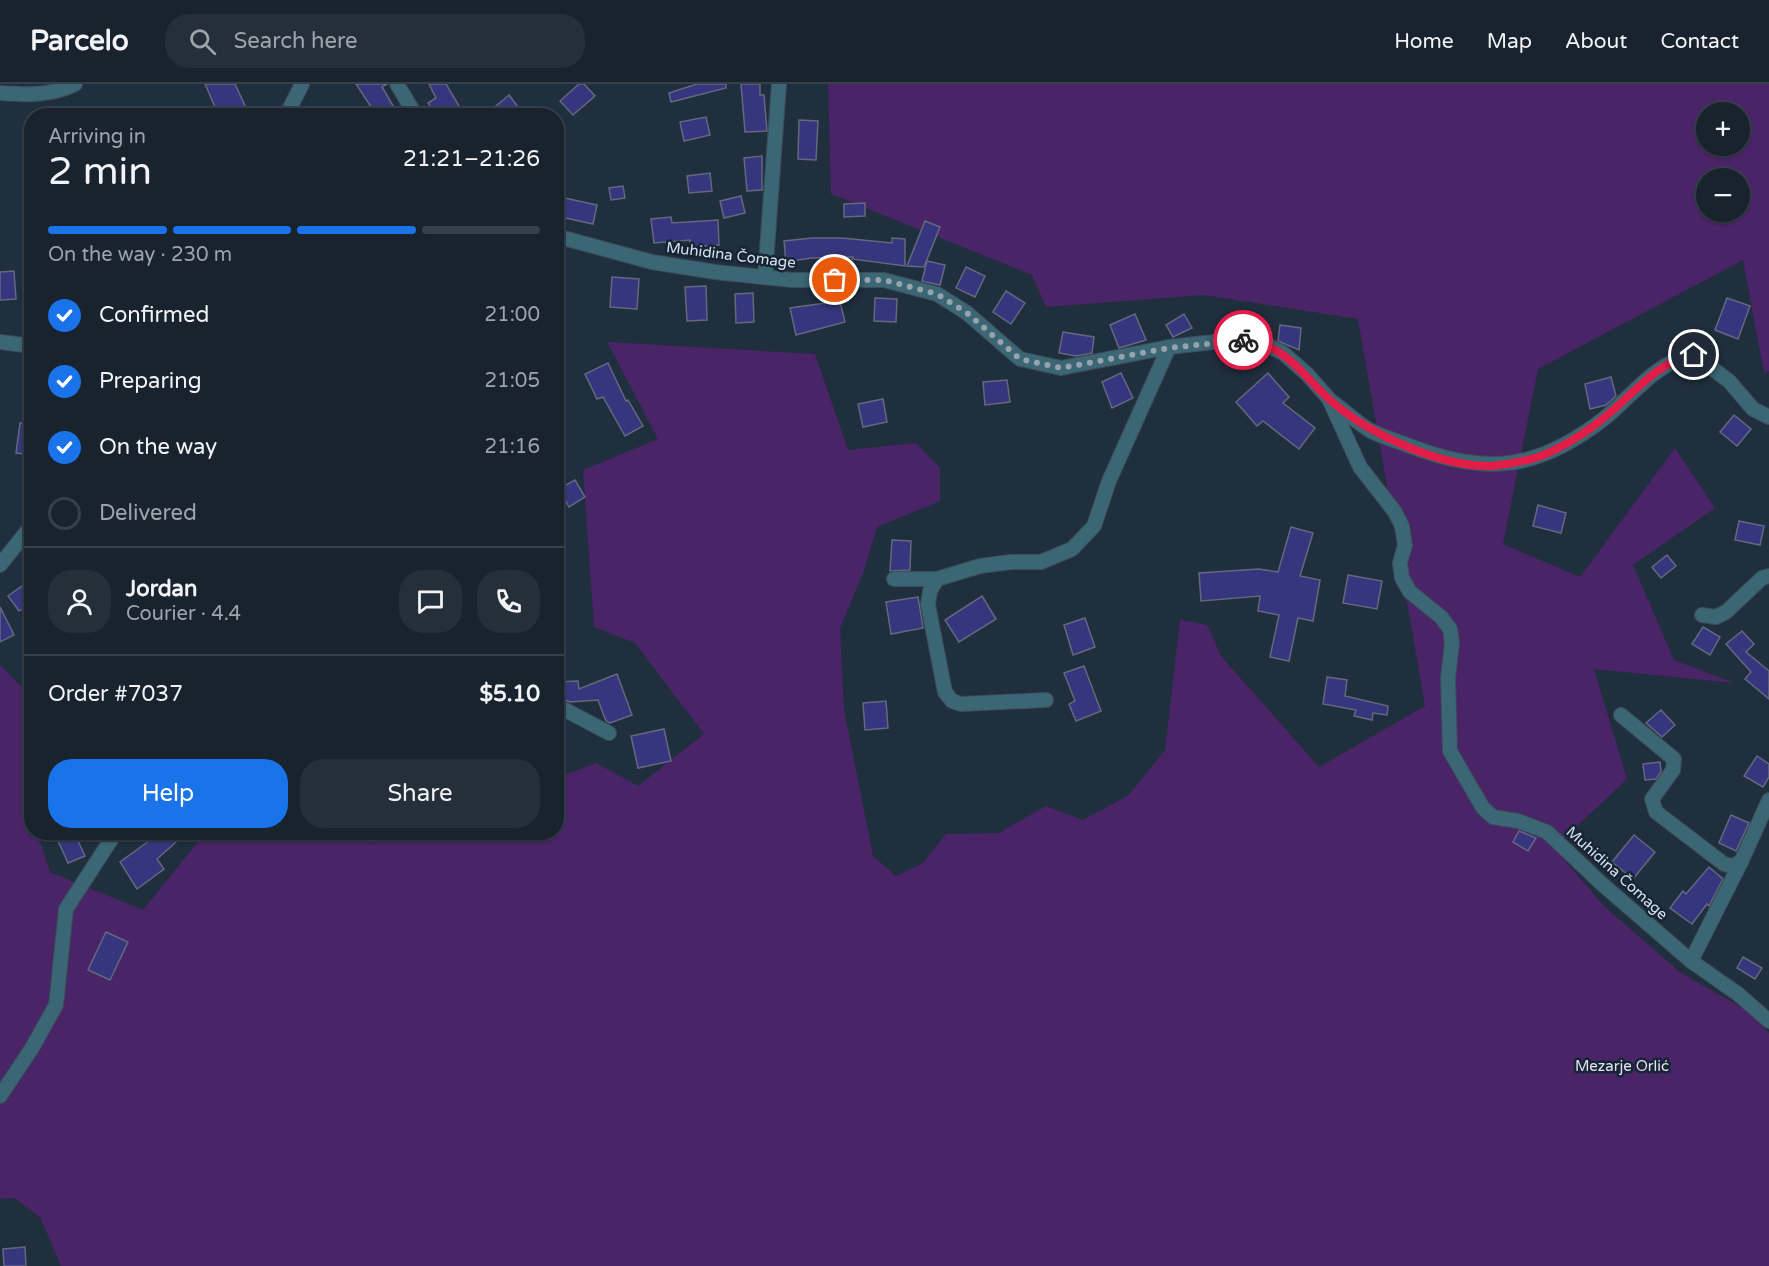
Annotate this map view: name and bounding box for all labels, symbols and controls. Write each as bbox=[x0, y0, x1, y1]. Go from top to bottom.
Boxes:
search box bbox=[165, 14, 585, 68]
text: Parcelo bbox=[30, 24, 129, 58]
icon: search bbox=[186, 25, 219, 58]
text: Search here bbox=[234, 28, 358, 54]
text: Home bbox=[1394, 29, 1454, 54]
text: Map bbox=[1487, 29, 1532, 54]
text: About bbox=[1565, 29, 1627, 54]
text: Contact bbox=[1660, 29, 1739, 54]
map controls bbox=[1696, 102, 1750, 222]
button: + bbox=[1696, 102, 1750, 156]
text: Arriving in bbox=[48, 125, 146, 149]
text: 21:21–21:26 bbox=[403, 146, 540, 172]
text: 2 min bbox=[48, 148, 152, 195]
button: − bbox=[1696, 168, 1750, 222]
street label: Muhidina Čomage bbox=[665, 238, 797, 272]
text: On the way · 230 m bbox=[48, 243, 232, 267]
pin bbox=[809, 254, 860, 305]
icon: bag bbox=[818, 263, 851, 296]
icon: check bbox=[48, 299, 81, 332]
text: Confirmed bbox=[99, 302, 209, 328]
text: 21:00 bbox=[485, 303, 540, 327]
courier bbox=[1213, 310, 1273, 370]
icon: bike bbox=[1227, 324, 1260, 357]
pin bbox=[1668, 329, 1719, 380]
icon: home bbox=[1677, 338, 1710, 371]
icon: check bbox=[48, 365, 81, 398]
text: Preparing bbox=[99, 368, 202, 394]
text: 21:05 bbox=[485, 369, 540, 393]
icon: check bbox=[48, 431, 81, 464]
text: On the way bbox=[99, 434, 217, 460]
text: 21:16 bbox=[485, 435, 540, 459]
text: Delivered bbox=[99, 500, 197, 526]
button: person bbox=[48, 570, 111, 633]
button: chat bbox=[399, 570, 462, 633]
button: phone bbox=[477, 570, 540, 633]
text: Jordan bbox=[126, 576, 197, 602]
text: Courier · 4.4 bbox=[126, 602, 241, 626]
text: Order #7037 bbox=[48, 681, 183, 707]
text: $5.10 bbox=[479, 681, 540, 707]
button: Help bbox=[48, 759, 288, 828]
button: Share bbox=[300, 759, 540, 828]
street label: Muhidina Čomage bbox=[1563, 823, 1671, 923]
park label: Mezarje Orlić bbox=[1575, 1057, 1669, 1075]

